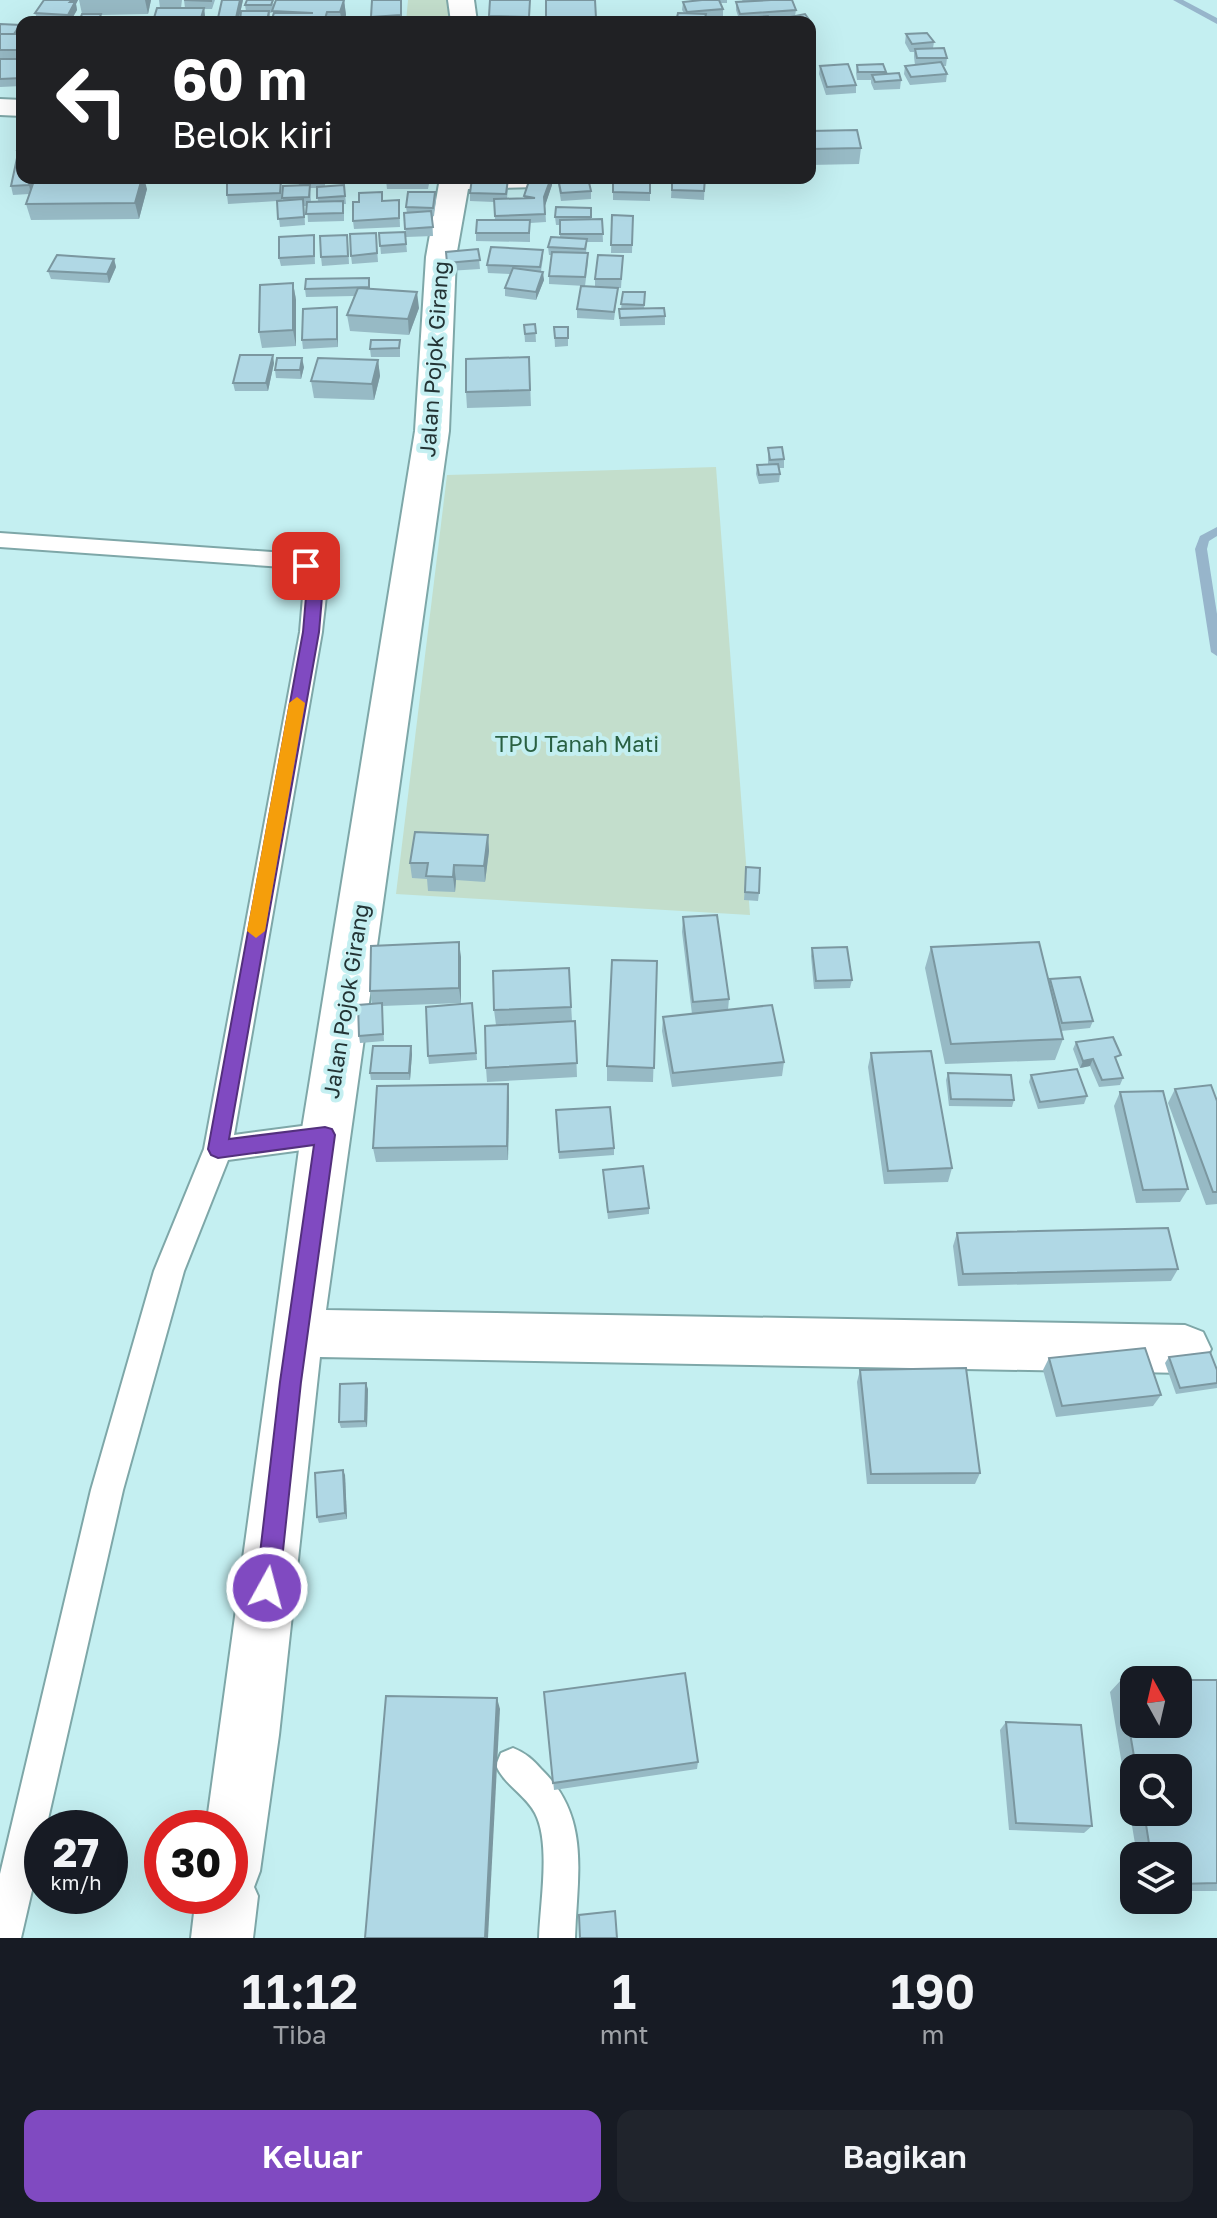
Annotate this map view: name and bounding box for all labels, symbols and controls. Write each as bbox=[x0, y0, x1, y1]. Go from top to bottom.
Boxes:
text: 60 m bbox=[172, 45, 307, 112]
icon: left bbox=[40, 48, 144, 152]
text: Belok kiri bbox=[172, 113, 333, 156]
street label: Jalan Pojok Girang bbox=[413, 260, 454, 458]
pin bbox=[272, 532, 340, 600]
icon: arrive bbox=[284, 544, 328, 588]
park label: TPU Tanah Mati bbox=[495, 730, 659, 757]
street label: Jalan Pojok Girang bbox=[317, 902, 374, 1100]
position arrow bbox=[225, 1546, 309, 1630]
north arrow bbox=[1120, 1666, 1192, 1738]
map controls bbox=[1120, 1666, 1192, 1914]
button: search bbox=[1120, 1754, 1192, 1826]
speed limit sign: 30 bbox=[144, 1810, 248, 1914]
text: 27 bbox=[53, 1828, 99, 1876]
button: layers bbox=[1120, 1842, 1192, 1914]
text: km/h bbox=[51, 1870, 101, 1894]
text: 11:12 bbox=[242, 1962, 358, 2020]
text: 1 bbox=[612, 1962, 636, 2020]
text: 190 bbox=[890, 1962, 975, 2020]
text: Tiba bbox=[273, 2019, 327, 2050]
text: mnt bbox=[600, 2019, 649, 2050]
text: m bbox=[921, 2019, 944, 2050]
button: Keluar bbox=[24, 2110, 601, 2202]
button: Bagikan bbox=[617, 2110, 1193, 2202]

